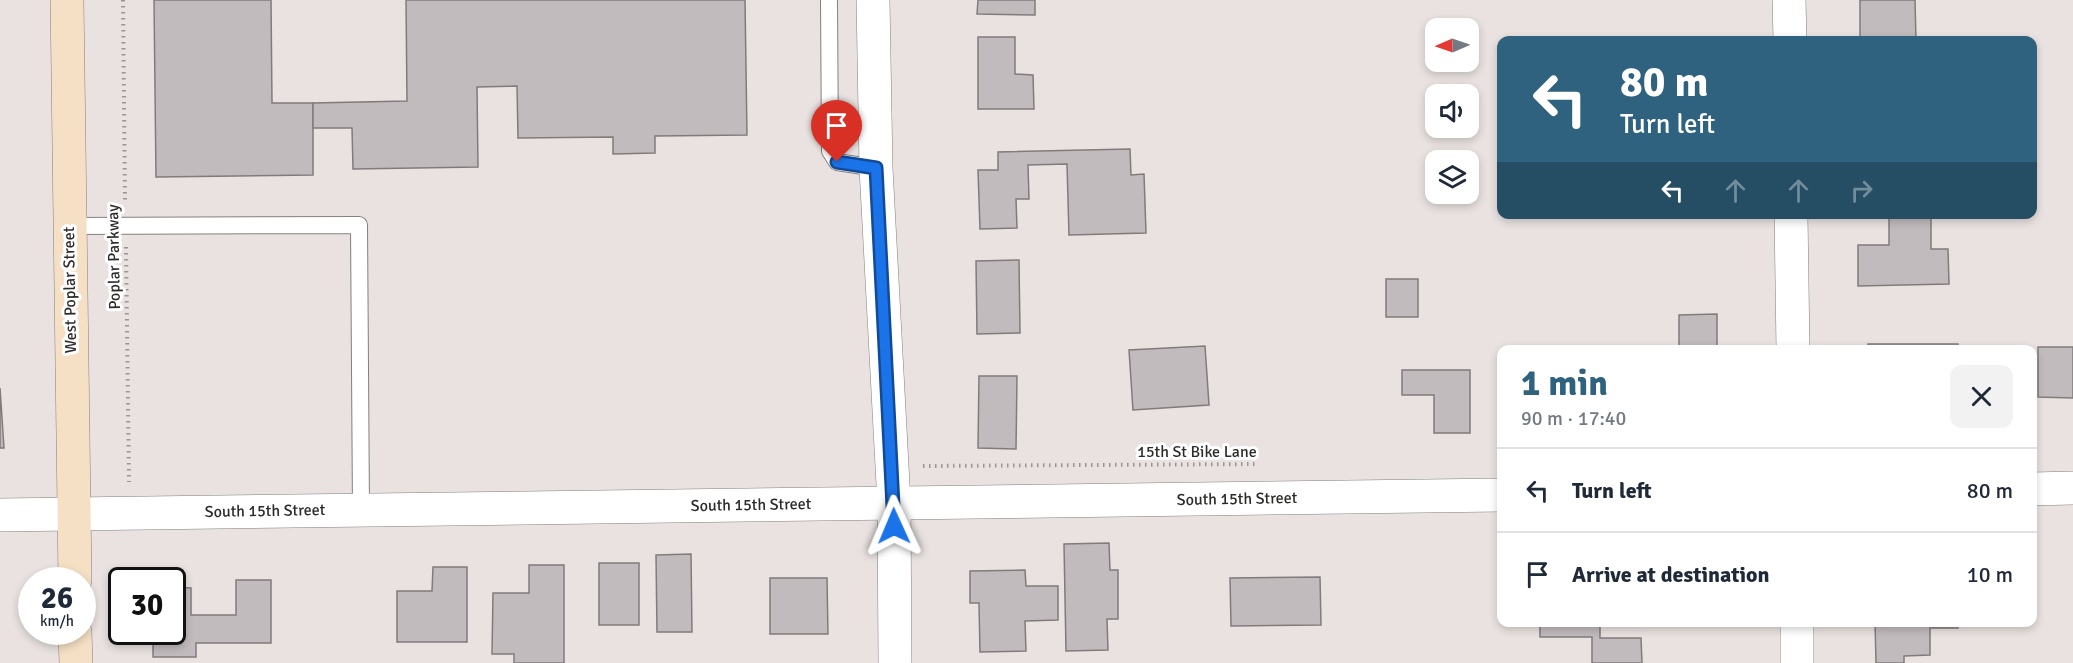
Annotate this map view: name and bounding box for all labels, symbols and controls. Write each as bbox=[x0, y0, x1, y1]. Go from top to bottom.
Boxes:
north arrow bbox=[1425, 18, 1479, 72]
map controls bbox=[1425, 18, 1479, 204]
text: 80 m bbox=[1620, 57, 1709, 108]
icon: left bbox=[1521, 60, 1599, 138]
button: sound bbox=[1425, 84, 1479, 138]
pin bbox=[811, 100, 862, 162]
text: Turn left bbox=[1620, 108, 1715, 141]
icon: arrive bbox=[820, 109, 853, 142]
button: layers bbox=[1425, 150, 1479, 204]
icon: left bbox=[1656, 174, 1689, 207]
icon: ahead bbox=[1719, 174, 1752, 207]
icon: ahead bbox=[1782, 174, 1815, 207]
icon: right bbox=[1845, 174, 1878, 207]
street label: Poplar Parkway bbox=[103, 204, 125, 310]
street label: West Poplar Street bbox=[59, 226, 81, 353]
text: 1 min bbox=[1521, 361, 1608, 406]
button: close bbox=[1950, 365, 2013, 428]
text: 90 m · 17:40 bbox=[1521, 406, 1626, 431]
street label: 15th St Bike Lane bbox=[1137, 442, 1257, 462]
icon: left bbox=[1521, 474, 1554, 507]
text: Turn left bbox=[1572, 477, 1652, 504]
text: 80 m bbox=[1967, 477, 2013, 504]
street label: South 15th Street bbox=[1177, 488, 1298, 510]
street label: South 15th Street bbox=[691, 494, 812, 516]
position arrow bbox=[862, 494, 926, 558]
street label: South 15th Street bbox=[205, 500, 326, 522]
icon: arrive bbox=[1521, 558, 1554, 591]
text: Arrive at destination bbox=[1572, 561, 1769, 588]
text: 10 m bbox=[1967, 561, 2013, 588]
speed limit sign: 30 bbox=[108, 567, 186, 645]
text: 26 bbox=[41, 580, 73, 617]
text: km/h bbox=[40, 612, 74, 630]

